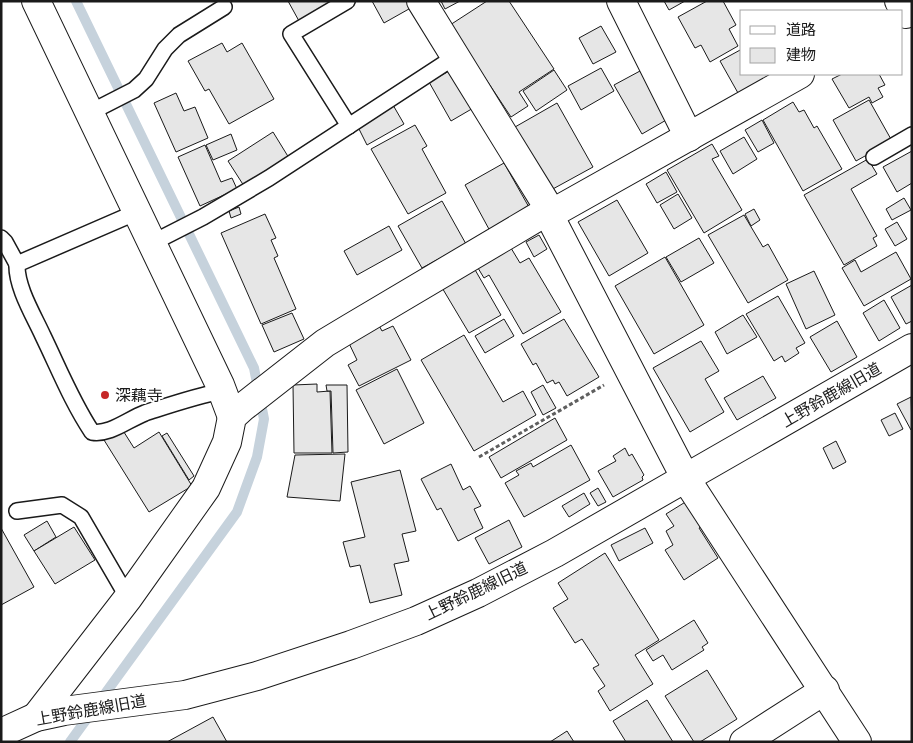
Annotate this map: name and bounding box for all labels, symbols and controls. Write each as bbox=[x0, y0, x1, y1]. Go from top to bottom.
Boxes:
legend bbox=[740, 10, 903, 75]
text: 道路 bbox=[786, 21, 816, 39]
text: 建物 bbox=[786, 46, 816, 64]
street label: 上野鈴鹿線旧道 bbox=[778, 359, 884, 431]
place label: 深藕寺 bbox=[115, 386, 163, 405]
marker: 深藕寺 bbox=[99, 389, 111, 401]
street label: 上野鈴鹿線旧道 bbox=[421, 558, 531, 624]
street label: 上野鈴鹿線旧道 bbox=[34, 691, 148, 729]

